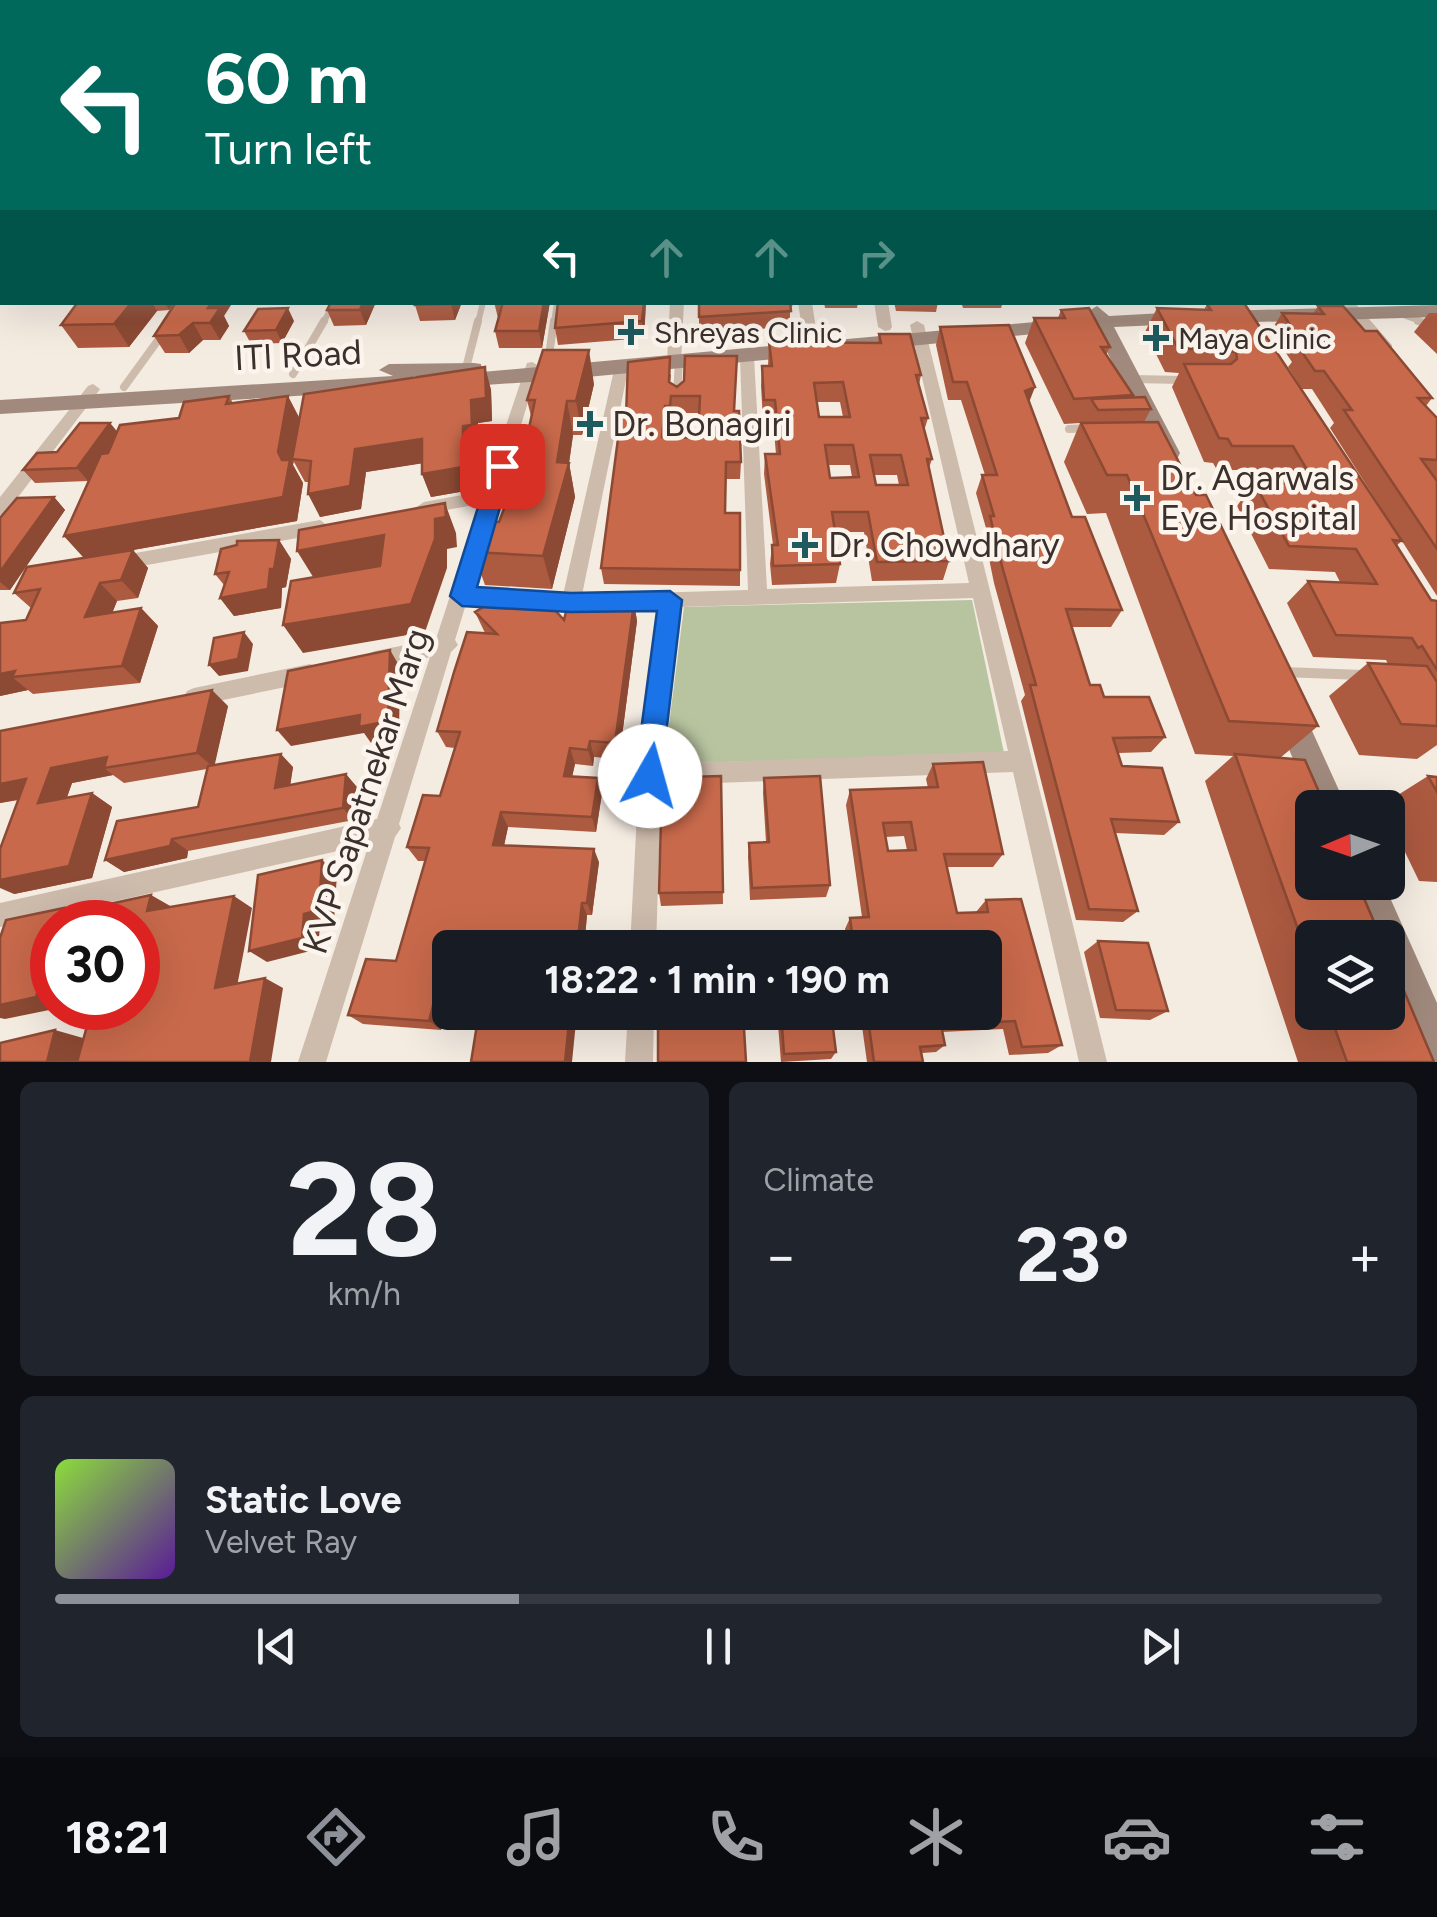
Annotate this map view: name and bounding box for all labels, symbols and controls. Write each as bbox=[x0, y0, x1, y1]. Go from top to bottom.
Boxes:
text: 60 m bbox=[205, 36, 369, 121]
icon: left bbox=[40, 40, 170, 170]
text: Turn left bbox=[205, 121, 372, 175]
icon: left bbox=[534, 230, 589, 285]
icon: ahead bbox=[639, 230, 694, 285]
icon: ahead bbox=[744, 230, 799, 285]
icon: right bbox=[849, 230, 904, 285]
place label: Shreyas Clinic bbox=[654, 314, 843, 351]
marker: Shreyas Clinic bbox=[618, 319, 644, 345]
place label: Maya Clinic bbox=[1178, 320, 1332, 357]
marker: Maya Clinic bbox=[1143, 325, 1169, 351]
street label: ITI Road bbox=[233, 331, 363, 379]
place label: Dr. Bonagiri bbox=[612, 403, 792, 445]
marker: Dr. Bonagiri bbox=[577, 411, 603, 437]
pin bbox=[460, 424, 545, 509]
icon: arrive bbox=[475, 439, 530, 494]
place label: Dr. Agarwals Eye Hospital bbox=[1160, 457, 1357, 539]
marker: Dr. Agarwals Eye Hospital bbox=[1124, 485, 1150, 511]
place label: Dr. Chowdhary bbox=[828, 524, 1060, 566]
marker: Dr. Chowdhary bbox=[792, 532, 818, 558]
street label: KVP Sapatnekar Marg bbox=[294, 623, 438, 959]
position arrow bbox=[598, 724, 702, 828]
north arrow bbox=[1295, 790, 1405, 900]
map controls bbox=[1295, 790, 1405, 1030]
speed limit sign: 30 bbox=[30, 900, 160, 1030]
button: layers bbox=[1295, 920, 1405, 1030]
text: 18:22 · 1 min · 190 m bbox=[544, 957, 890, 1003]
text: 28 bbox=[287, 1132, 442, 1288]
text: Climate bbox=[764, 1161, 874, 1199]
text: 23° bbox=[1016, 1210, 1129, 1300]
text: − bbox=[764, 1223, 798, 1289]
text: + bbox=[1348, 1223, 1382, 1289]
text: km/h bbox=[328, 1275, 401, 1313]
text: Static Love bbox=[205, 1477, 402, 1523]
text: Velvet Ray bbox=[205, 1523, 357, 1561]
icon: previous bbox=[249, 1619, 304, 1674]
icon: pause bbox=[691, 1619, 746, 1674]
icon: next bbox=[1133, 1619, 1188, 1674]
icon: directions bbox=[301, 1802, 371, 1872]
icon: music bbox=[501, 1802, 571, 1872]
icon: phone bbox=[701, 1802, 771, 1872]
icon: climate bbox=[901, 1802, 971, 1872]
icon: car bbox=[1102, 1802, 1172, 1872]
icon: filters bbox=[1302, 1802, 1372, 1872]
text: 18:21 bbox=[65, 1810, 170, 1864]

